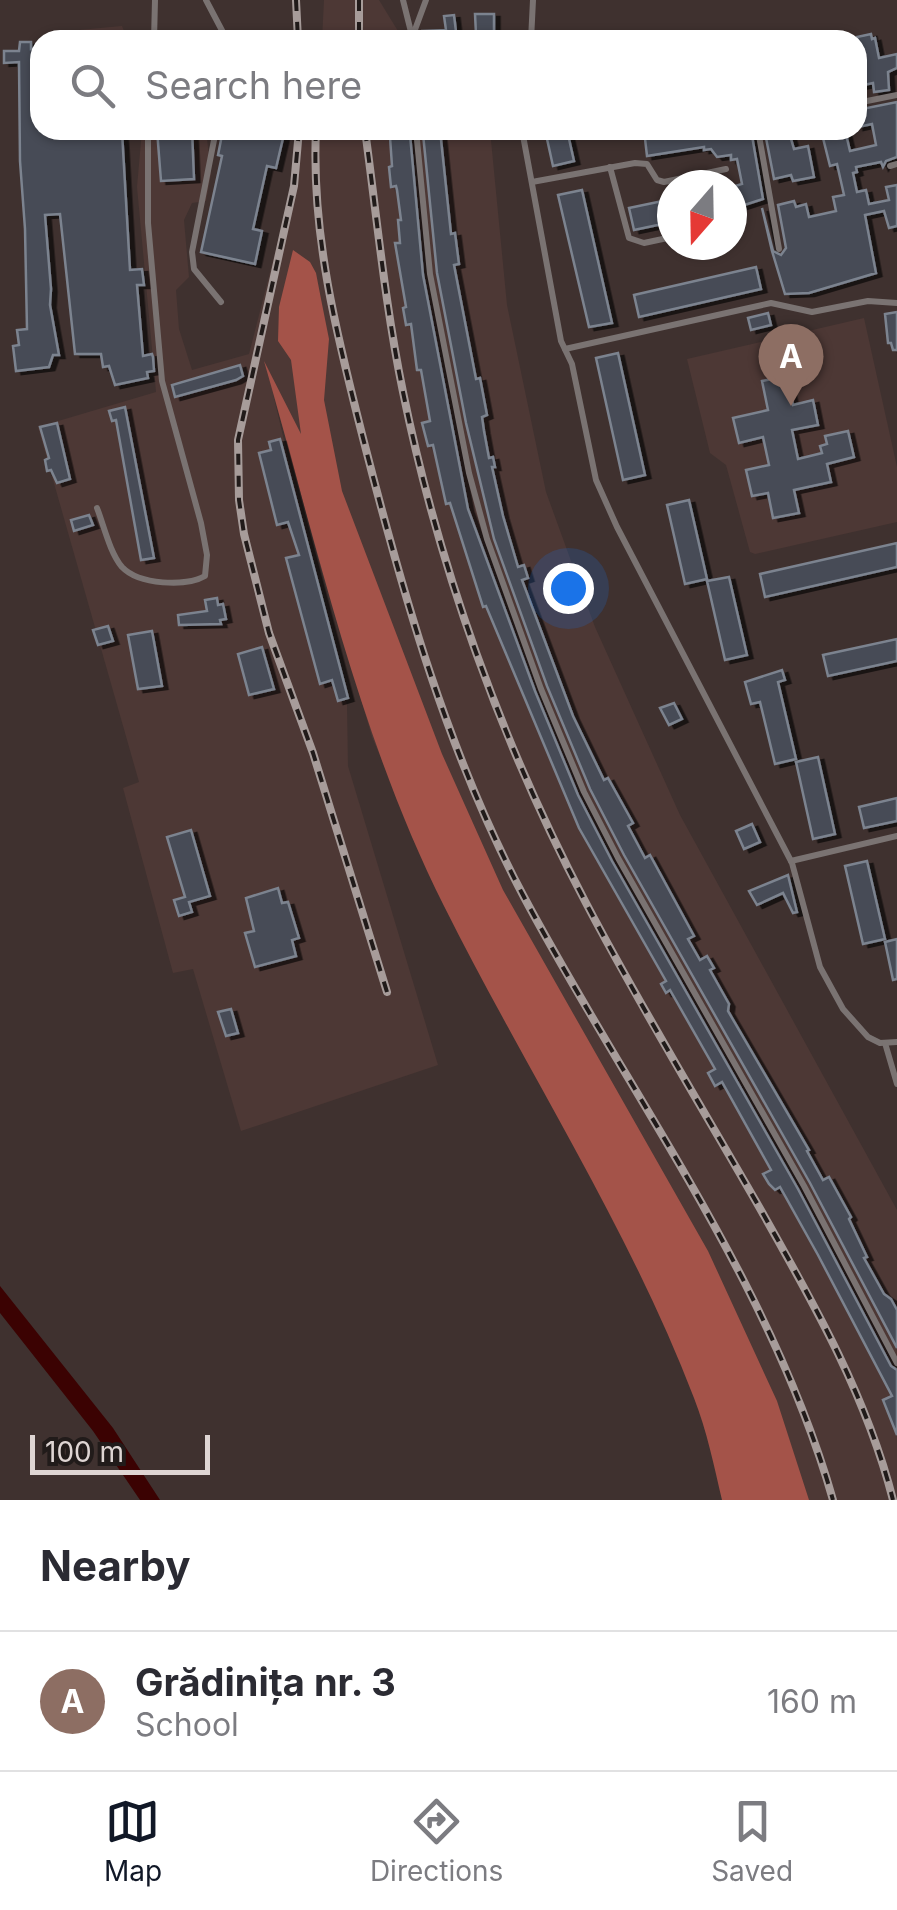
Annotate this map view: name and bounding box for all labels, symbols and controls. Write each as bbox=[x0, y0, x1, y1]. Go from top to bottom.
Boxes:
search box bbox=[30, 30, 867, 140]
icon: search bbox=[65, 58, 120, 113]
text: Search here bbox=[145, 62, 362, 108]
north arrow bbox=[657, 170, 747, 260]
pin: A bbox=[758, 324, 824, 406]
your location bbox=[543, 563, 594, 614]
scale bar bbox=[30, 1430, 210, 1474]
text: 100 m bbox=[45, 1435, 124, 1469]
text: Nearby bbox=[40, 1540, 191, 1591]
text: Grădinița nr. 3 bbox=[135, 1659, 396, 1705]
text: A bbox=[61, 1682, 84, 1721]
text: 160 m bbox=[767, 1682, 857, 1721]
text: School bbox=[135, 1705, 239, 1744]
tab: Map bbox=[104, 1794, 162, 1888]
tab: Directions bbox=[370, 1794, 503, 1888]
tab: Saved bbox=[711, 1794, 793, 1888]

